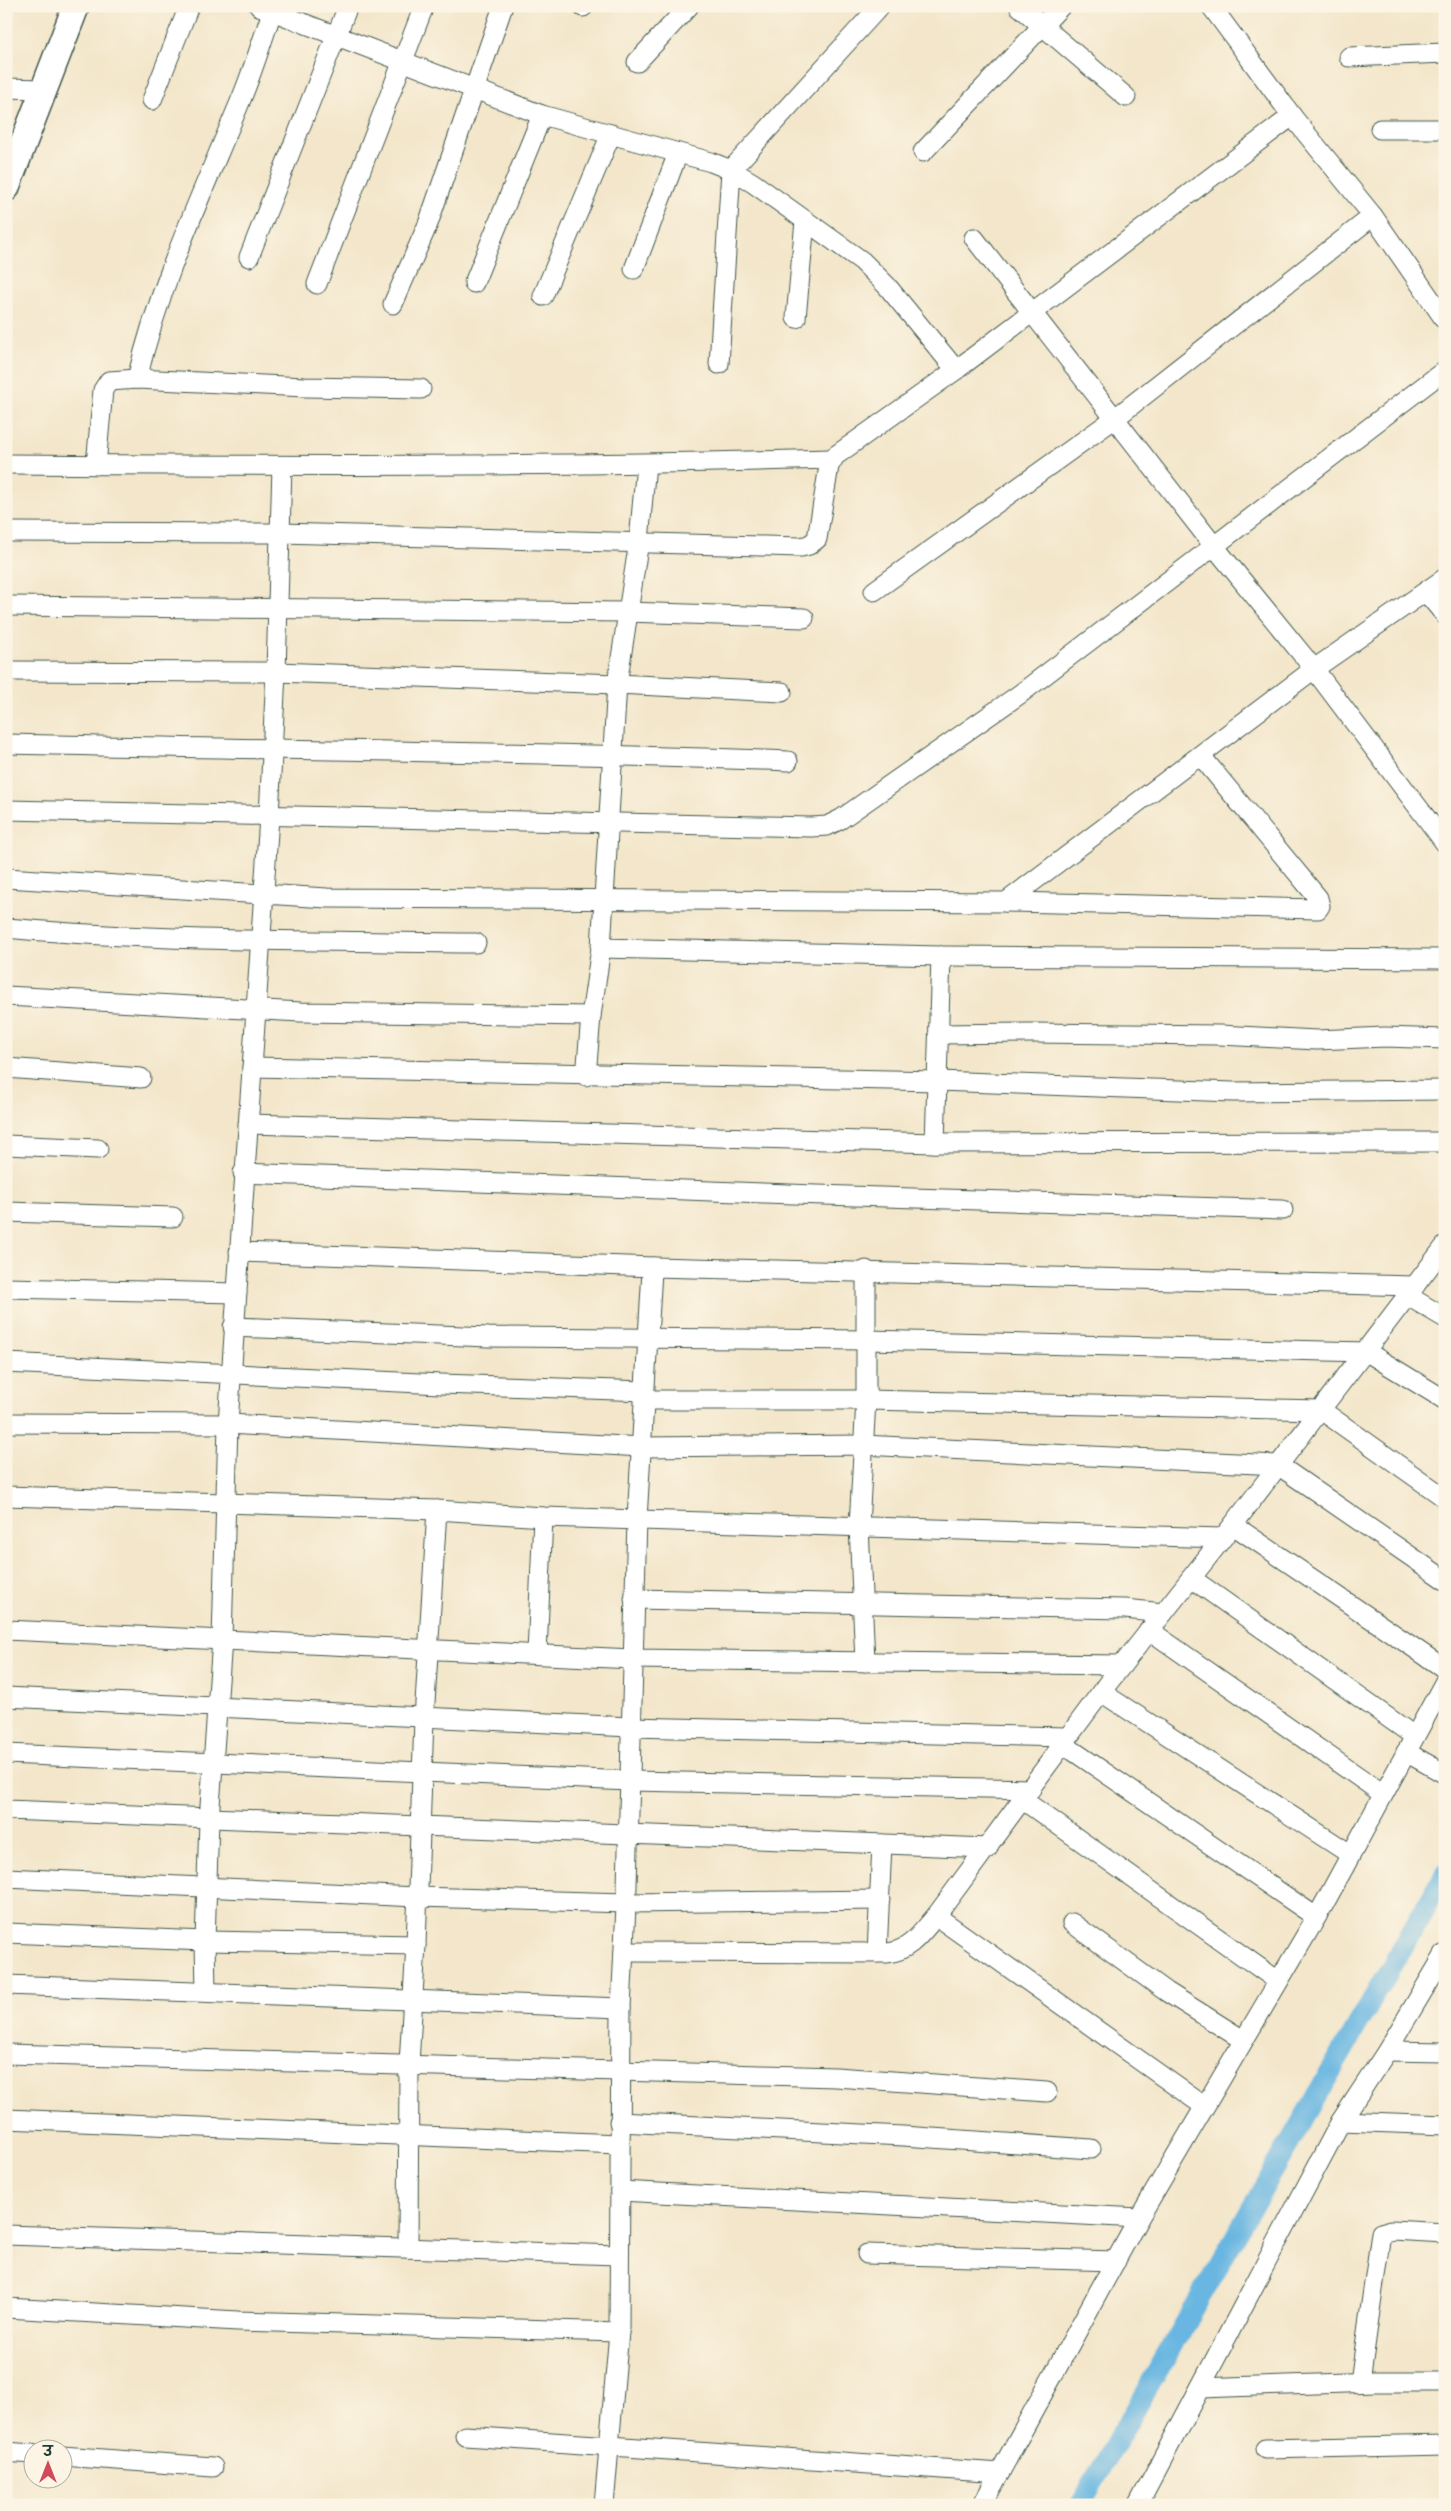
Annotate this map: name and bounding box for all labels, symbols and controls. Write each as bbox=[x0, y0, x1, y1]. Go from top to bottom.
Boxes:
north arrow bbox=[22, 2438, 72, 2488]
text: उ bbox=[41, 2439, 54, 2464]

